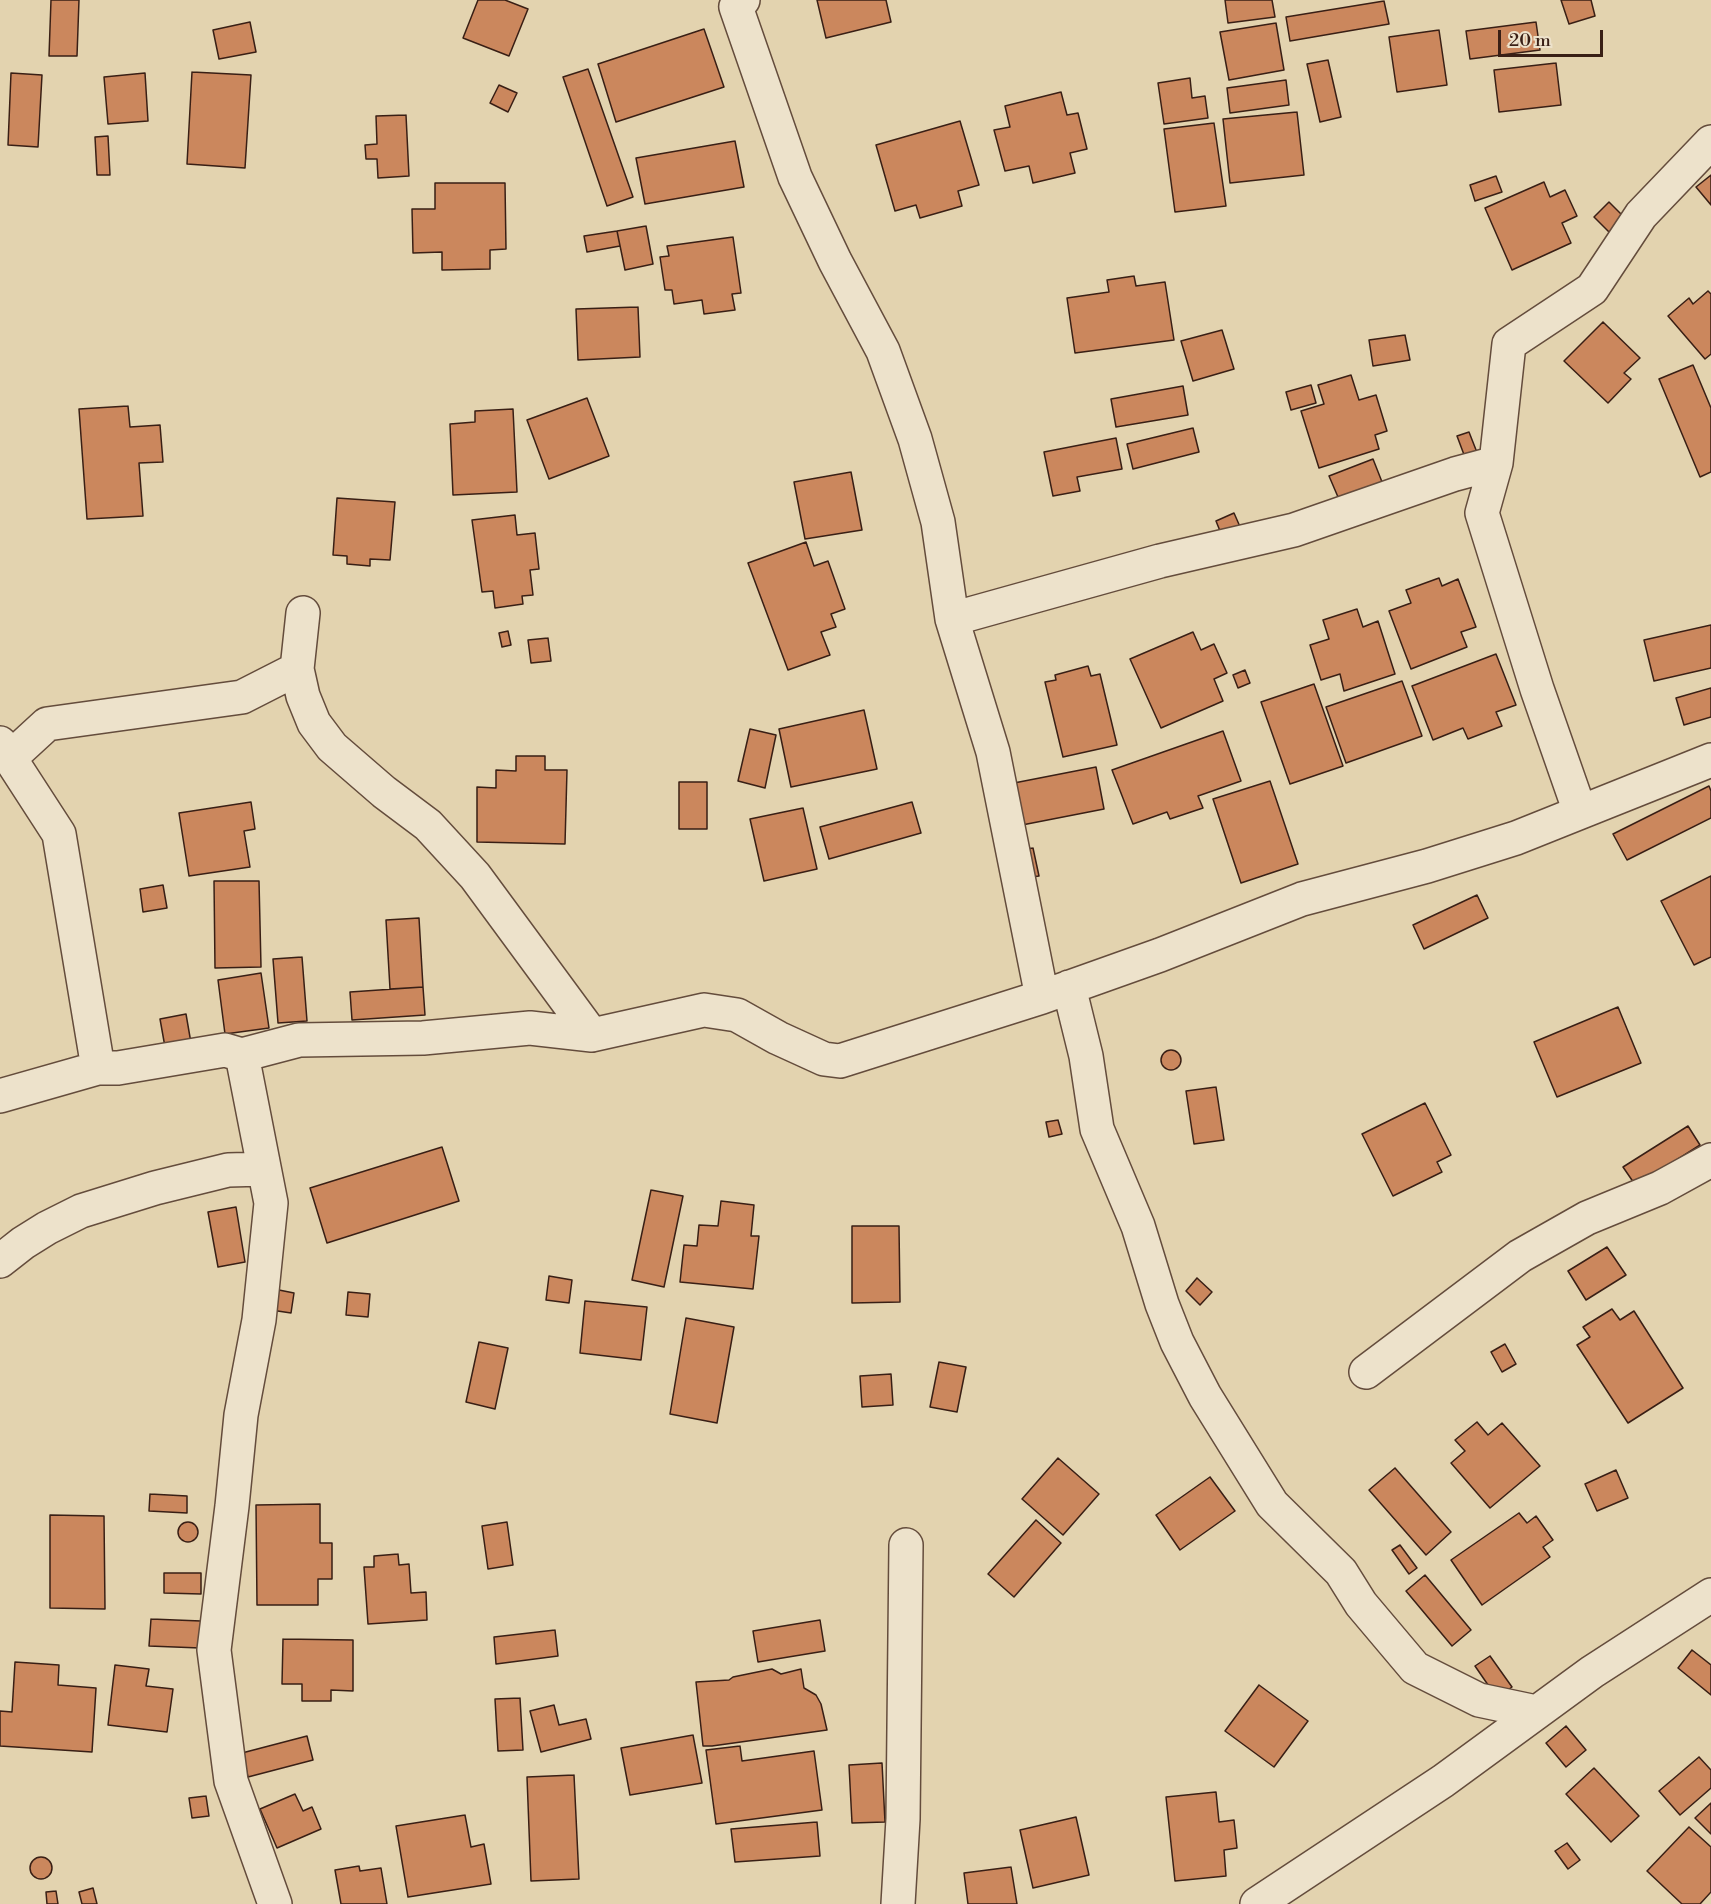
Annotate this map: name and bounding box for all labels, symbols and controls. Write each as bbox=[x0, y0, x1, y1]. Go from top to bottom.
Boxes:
scale bar bbox=[1501, 18, 1606, 56]
text: 20 m bbox=[1509, 29, 1551, 52]

